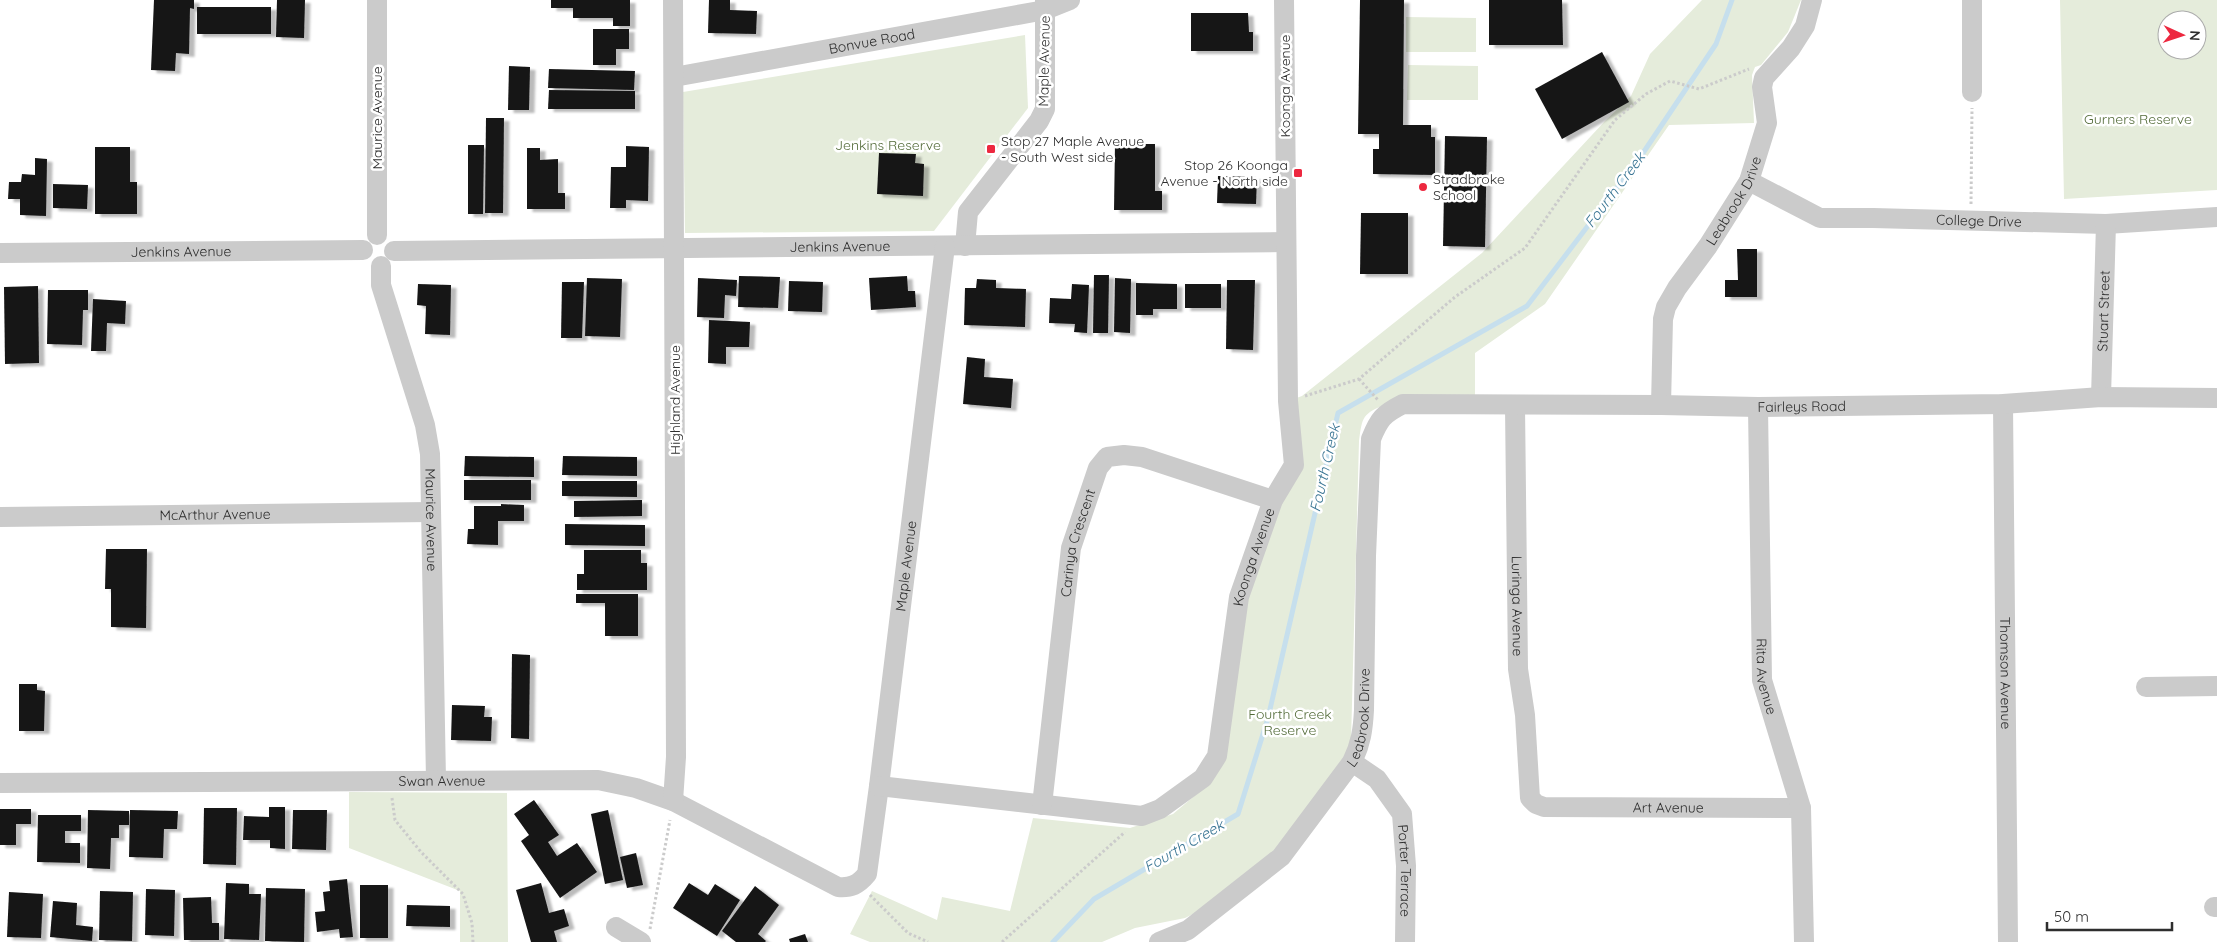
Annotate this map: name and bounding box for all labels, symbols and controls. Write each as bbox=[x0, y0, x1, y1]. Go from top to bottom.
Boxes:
north arrow bbox=[2157, 10, 2207, 60]
street label: Maple Avenue bbox=[1034, 15, 1054, 107]
street label: Bonvue Road bbox=[827, 25, 916, 58]
text: N bbox=[2186, 30, 2204, 41]
street label: Koonga Avenue bbox=[1276, 34, 1294, 138]
street label: Maurice Avenue bbox=[368, 66, 386, 170]
park label: Gurners Reserve bbox=[2084, 110, 2192, 128]
place label: Stop 27 Maple Avenue - South West side bbox=[1001, 132, 1144, 166]
park label: Jenkins Reserve bbox=[835, 136, 941, 154]
marker: Stop 27 Maple Avenue - South West side bbox=[985, 143, 997, 155]
water label: Fourth Creek bbox=[1580, 147, 1650, 231]
street label: Leabrook Drive bbox=[1702, 154, 1765, 249]
place label: Stop 26 Koonga Avenue - North side bbox=[1161, 156, 1288, 190]
marker: Stop 26 Koonga Avenue - North side bbox=[1292, 167, 1304, 179]
place label: Stradbroke School bbox=[1433, 170, 1505, 204]
marker: Stradbroke School bbox=[1417, 181, 1429, 193]
street label: College Drive bbox=[1936, 211, 2022, 231]
street label: Jenkins Avenue bbox=[789, 237, 891, 256]
street label: Jenkins Avenue bbox=[130, 242, 232, 261]
street label: Stuart Street bbox=[2093, 270, 2114, 352]
street label: Highland Avenue bbox=[666, 345, 684, 455]
street label: Fairleys Road bbox=[1757, 397, 1846, 416]
water label: Fourth Creek bbox=[1305, 420, 1344, 514]
street label: Maurice Avenue bbox=[421, 468, 441, 572]
street label: Carinya Crescent bbox=[1057, 486, 1099, 598]
street label: McArthur Avenue bbox=[159, 505, 271, 524]
street label: Koonga Avenue bbox=[1229, 505, 1279, 607]
street label: Maple Avenue bbox=[891, 519, 920, 612]
street label: Luringa Avenue bbox=[1508, 555, 1527, 657]
street label: Thomson Avenue bbox=[1996, 617, 2015, 729]
street label: Rita Avenue bbox=[1752, 638, 1781, 717]
street label: Leabrook Drive bbox=[1342, 668, 1374, 771]
park label: Fourth Creek Reserve bbox=[1248, 705, 1332, 739]
street label: Swan Avenue bbox=[399, 772, 486, 790]
street label: Art Avenue bbox=[1633, 798, 1704, 817]
water label: Fourth Creek bbox=[1140, 814, 1229, 876]
street label: Porter Terrace bbox=[1394, 824, 1415, 917]
scale bar bbox=[2047, 900, 2172, 932]
text: 50 m bbox=[2054, 907, 2089, 926]

